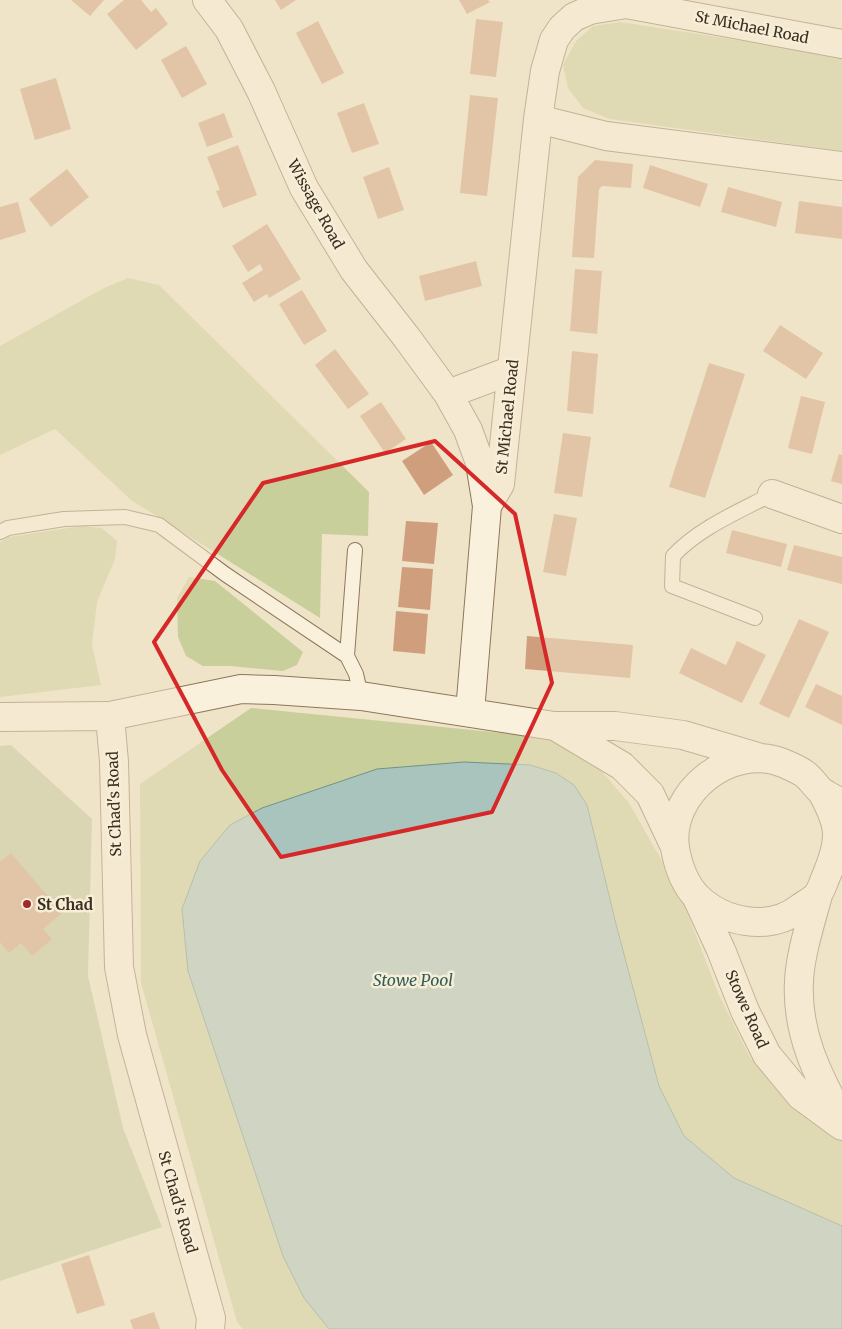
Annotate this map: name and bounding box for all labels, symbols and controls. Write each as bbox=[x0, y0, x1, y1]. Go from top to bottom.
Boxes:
street label: St Michael Road bbox=[693, 7, 811, 47]
street label: Wissage Road bbox=[283, 155, 348, 252]
street label: St Michael Road bbox=[492, 359, 522, 475]
street label: St Chad's Road bbox=[103, 751, 125, 857]
place label: St Chad bbox=[37, 895, 93, 914]
marker: St Chad bbox=[21, 898, 33, 910]
street label: Stowe Road bbox=[721, 967, 773, 1051]
water label: Stowe Pool bbox=[373, 970, 453, 990]
street label: St Chad's Road bbox=[154, 1149, 202, 1255]

